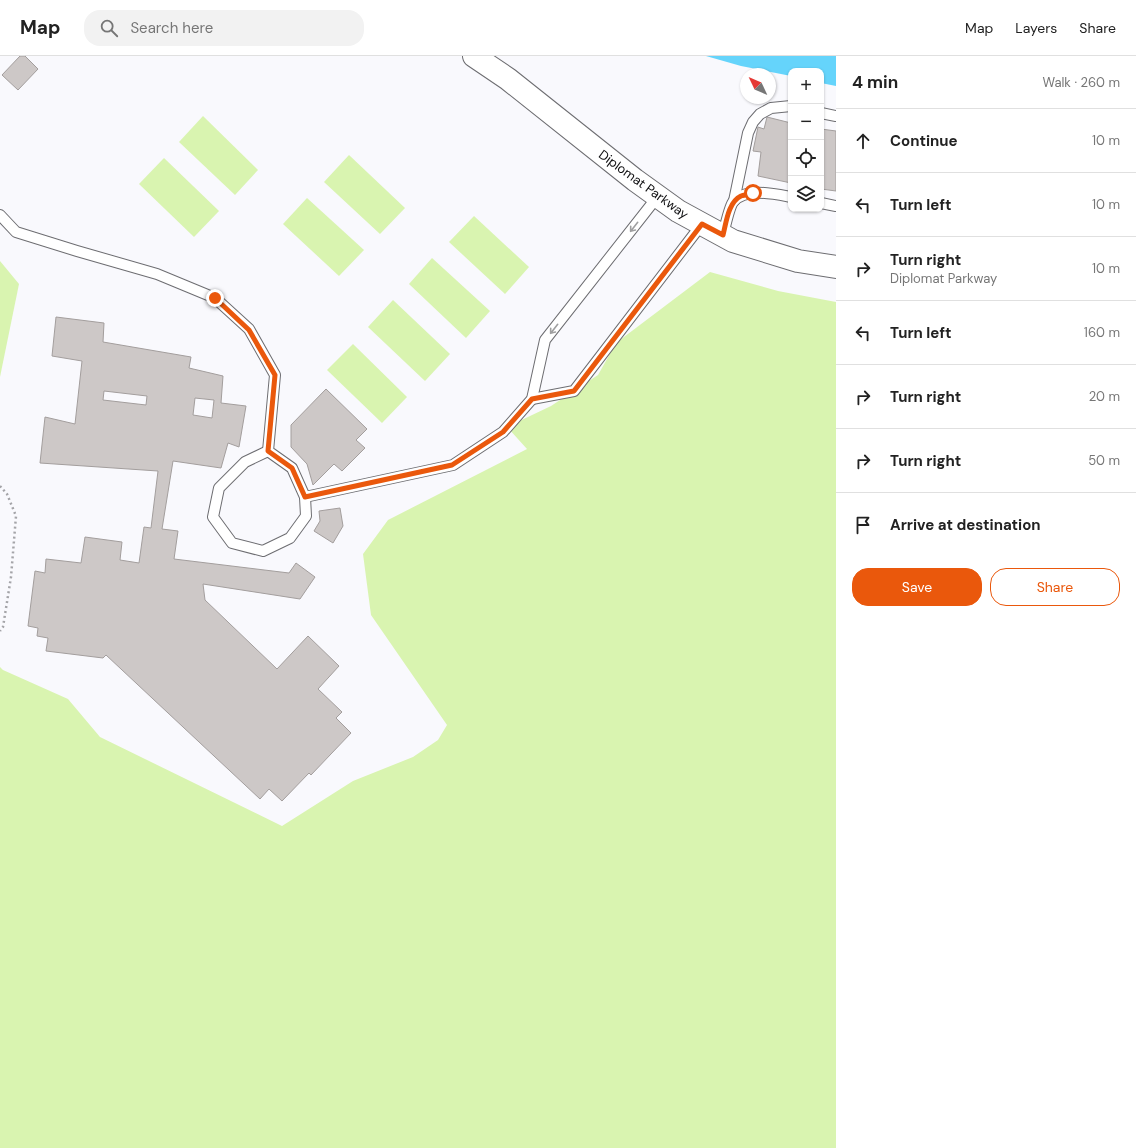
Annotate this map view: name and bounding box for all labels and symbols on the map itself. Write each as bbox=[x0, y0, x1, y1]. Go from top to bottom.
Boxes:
north arrow bbox=[740, 68, 776, 104]
street label: Diplomat Parkway bbox=[595, 146, 692, 223]
route start bbox=[744, 184, 762, 202]
one-way arrow bbox=[629, 221, 638, 232]
route end bbox=[206, 289, 224, 307]
one-way arrow bbox=[549, 324, 558, 335]

